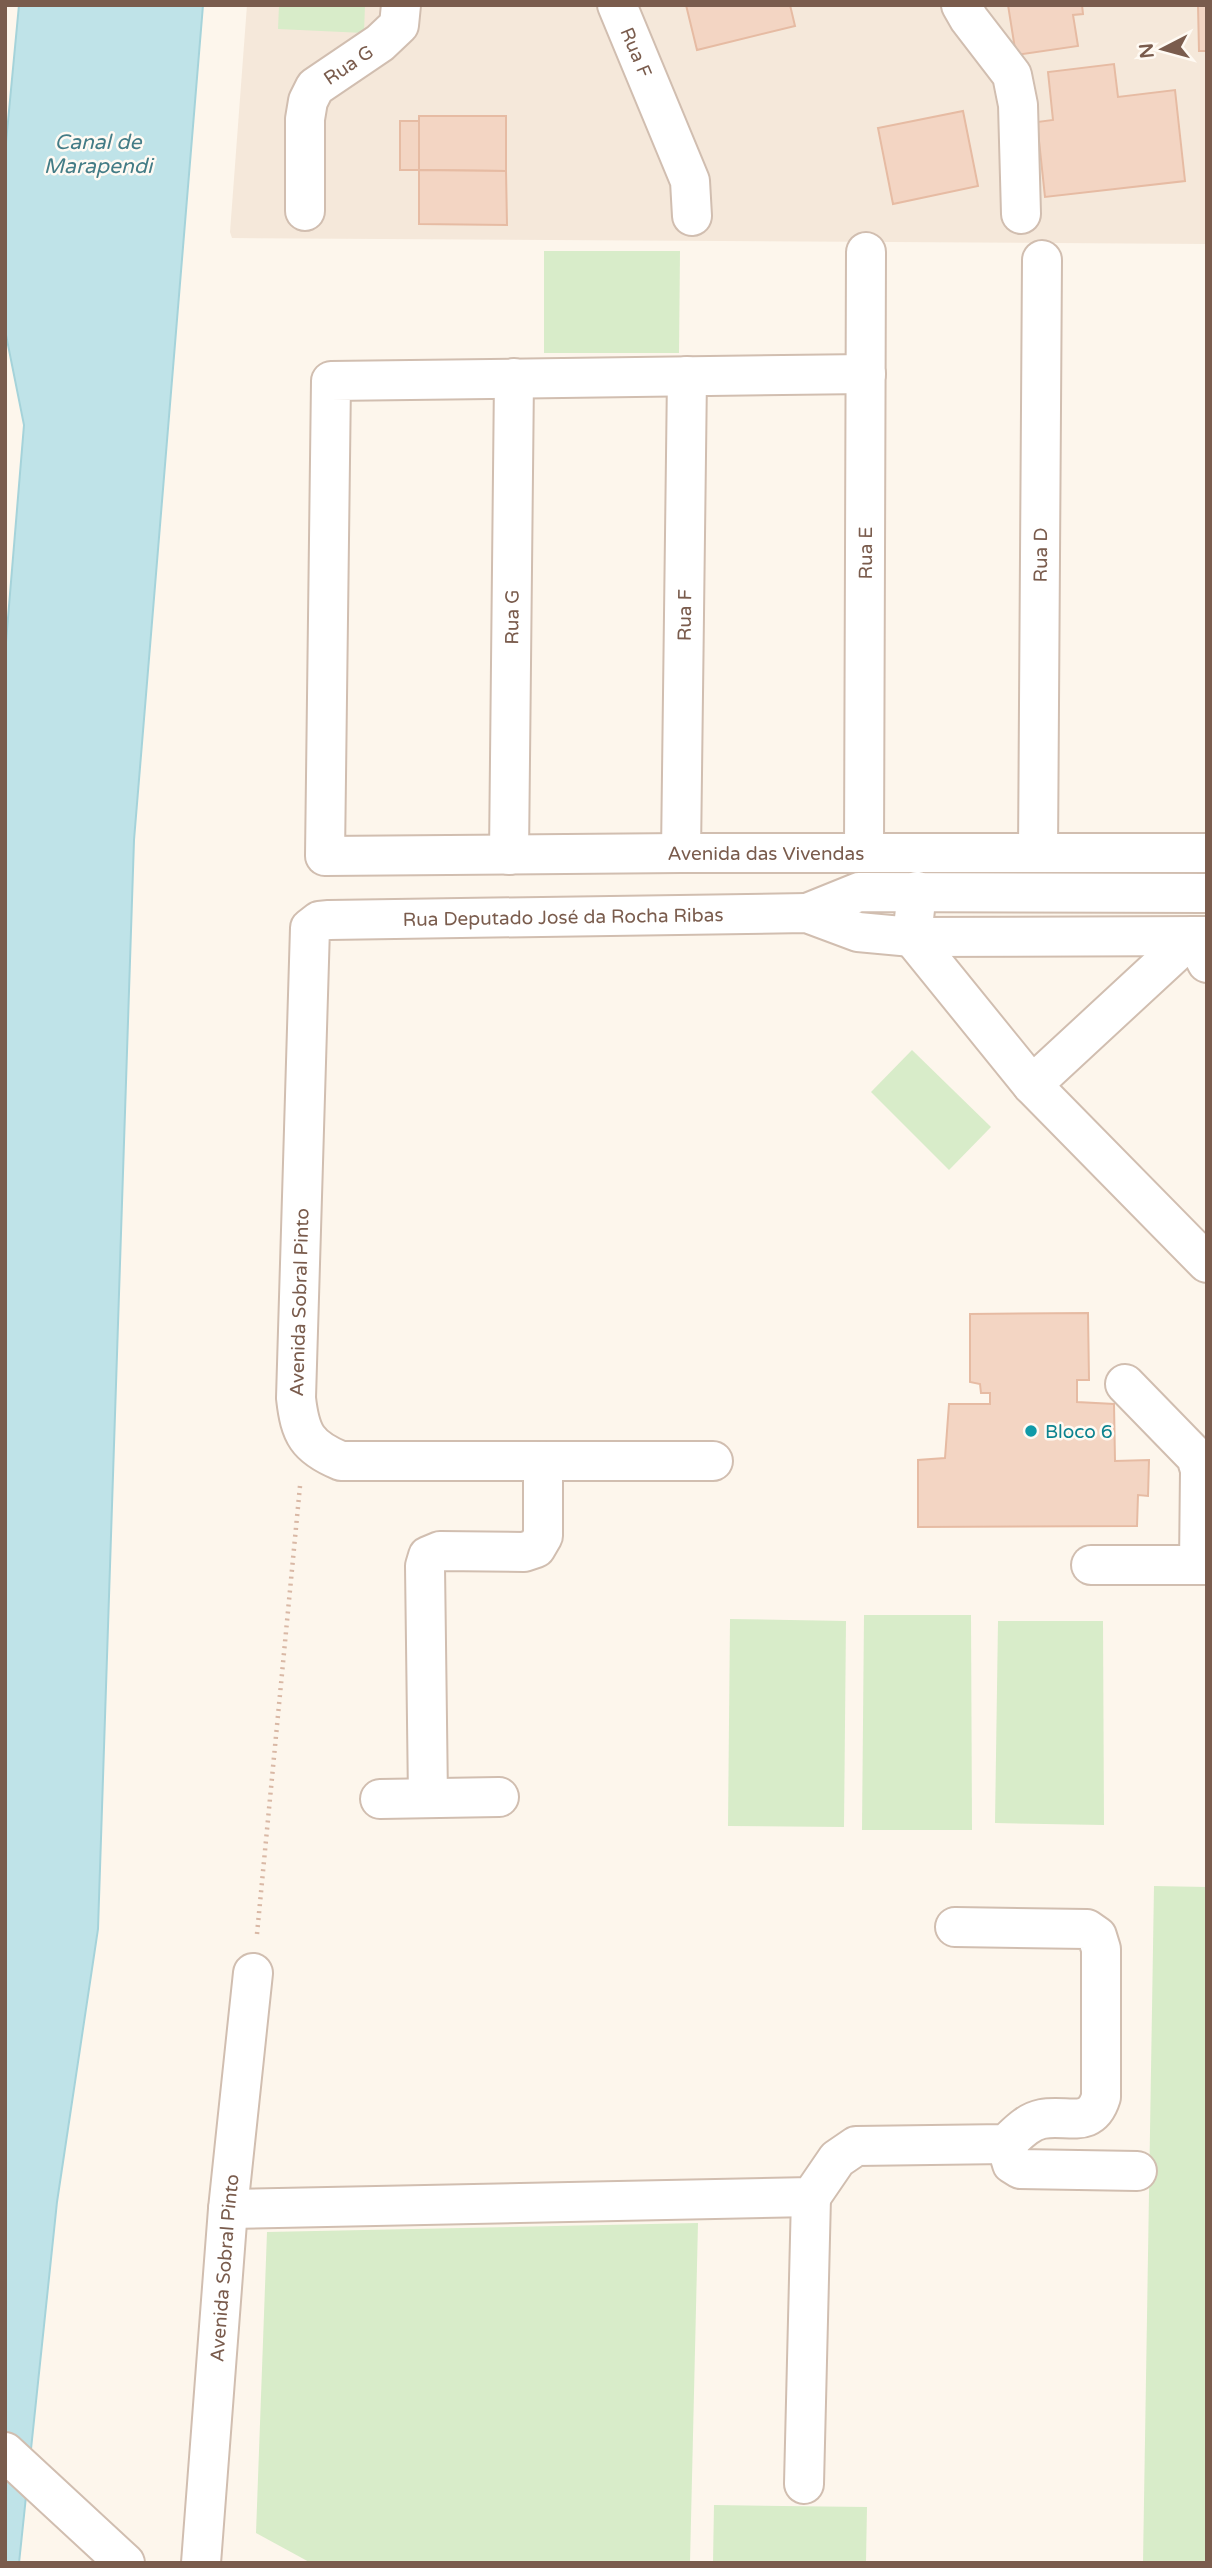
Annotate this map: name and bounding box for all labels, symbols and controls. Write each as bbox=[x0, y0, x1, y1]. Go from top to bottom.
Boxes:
north arrow bbox=[1128, 14, 1198, 84]
street label: Rua F bbox=[615, 24, 656, 81]
street label: Rua G bbox=[320, 41, 378, 90]
text: N bbox=[1135, 42, 1159, 59]
water label: Canal de Marapendi bbox=[44, 130, 155, 179]
street label: Rua E bbox=[855, 527, 877, 579]
street label: Rua D bbox=[1030, 527, 1052, 583]
street label: Rua G bbox=[501, 589, 524, 645]
street label: Rua F bbox=[674, 589, 696, 641]
street label: Avenida das Vivendas bbox=[667, 843, 864, 865]
street label: Rua Deputado José da Rocha Ribas bbox=[402, 904, 724, 931]
street label: Avenida Sobral Pinto bbox=[286, 1208, 314, 1397]
place label: Bloco 6 bbox=[1045, 1421, 1113, 1443]
marker: Bloco 6 bbox=[1023, 1423, 1039, 1439]
street label: Avenida Sobral Pinto bbox=[206, 2173, 244, 2363]

